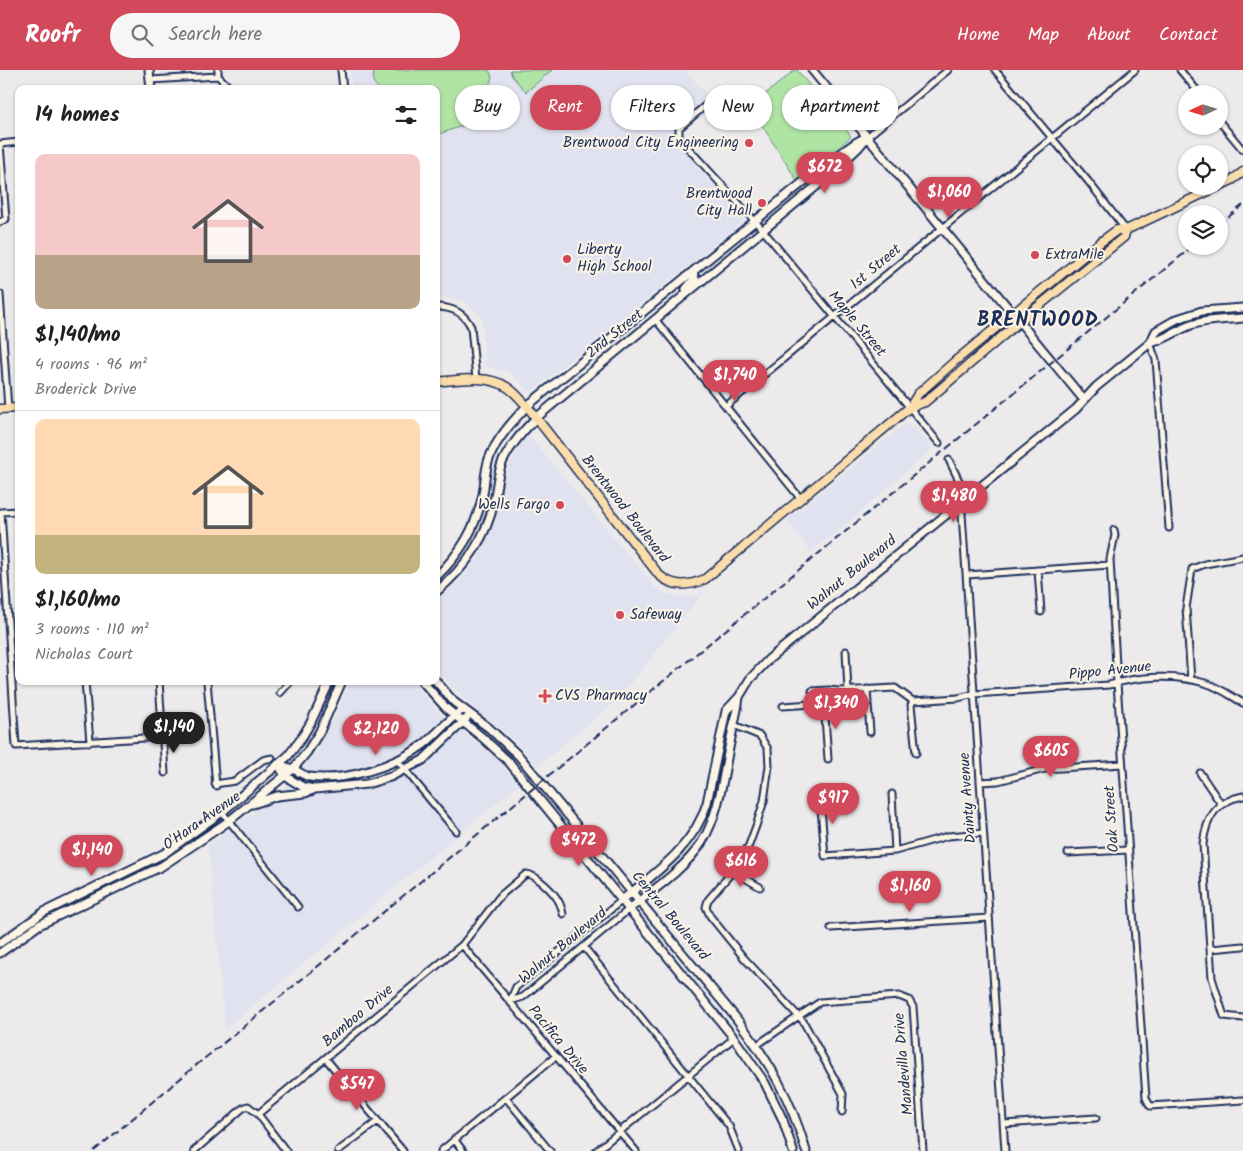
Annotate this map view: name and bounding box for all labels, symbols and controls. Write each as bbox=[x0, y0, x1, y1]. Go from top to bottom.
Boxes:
search box bbox=[110, 13, 460, 58]
text: Roofr bbox=[25, 16, 80, 55]
text: Search here bbox=[168, 20, 262, 50]
icon: search bbox=[128, 21, 156, 49]
text: Home bbox=[957, 21, 1000, 50]
text: Map bbox=[1028, 21, 1059, 50]
text: About bbox=[1087, 21, 1131, 50]
text: Contact bbox=[1159, 21, 1218, 50]
chip: Buy bbox=[455, 85, 520, 130]
chip: Rent bbox=[530, 85, 601, 130]
chip: Filters bbox=[611, 85, 694, 130]
chip: New bbox=[704, 85, 772, 130]
chip: Apartment bbox=[782, 85, 898, 130]
north arrow bbox=[1178, 85, 1228, 135]
map controls bbox=[1178, 85, 1228, 255]
text: 14 homes bbox=[35, 99, 120, 132]
icon: filters bbox=[392, 101, 420, 129]
place label: Brentwood City Engineering bbox=[563, 131, 739, 155]
marker: Brentwood City Engineering bbox=[743, 137, 755, 149]
button: locate bbox=[1178, 145, 1228, 195]
pin: $672 bbox=[795, 152, 855, 194]
text: $672 bbox=[807, 155, 843, 180]
pin: $1,060 bbox=[908, 176, 990, 219]
text: $1,060 bbox=[927, 180, 971, 205]
place label: Brentwood City Hall bbox=[686, 182, 753, 223]
icon: home bbox=[183, 186, 273, 276]
marker: Brentwood City Hall bbox=[756, 197, 768, 209]
button: layers bbox=[1178, 205, 1228, 255]
place label: Liberty High School bbox=[577, 238, 652, 279]
street label: 1st Street bbox=[845, 238, 907, 296]
place label: ExtraMile bbox=[1045, 243, 1104, 267]
marker: ExtraMile bbox=[1029, 249, 1041, 261]
marker: Liberty High School bbox=[561, 253, 573, 265]
street label: Maple Street bbox=[822, 285, 892, 363]
street label: 2nd Street bbox=[581, 303, 649, 365]
district label: BRENTWOOD bbox=[977, 305, 1099, 337]
text: $1,140/mo bbox=[35, 319, 121, 352]
text: 4 rooms · 96 m² bbox=[35, 352, 147, 377]
pin: $1,740 bbox=[694, 360, 776, 402]
text: $1,740 bbox=[714, 363, 756, 388]
text: Broderick Drive bbox=[35, 377, 136, 402]
street label: Brentwood Boulevard bbox=[575, 450, 675, 569]
icon: home bbox=[183, 452, 273, 542]
pin: $1,480 bbox=[913, 480, 995, 523]
text: $1,480 bbox=[932, 484, 976, 509]
place label: Wells Fargo bbox=[478, 493, 550, 517]
marker: Wells Fargo bbox=[554, 499, 566, 511]
street label: Walnut Boulevard bbox=[802, 529, 902, 617]
text: $1,160/mo bbox=[35, 584, 120, 617]
place label: Safeway bbox=[630, 603, 683, 627]
marker: Safeway bbox=[614, 609, 626, 621]
text: 3 rooms · 110 m² bbox=[35, 617, 149, 642]
text: Nicholas Court bbox=[35, 642, 133, 667]
street label: Pippo Avenue bbox=[1067, 655, 1153, 687]
place label: CVS Pharmacy bbox=[555, 684, 648, 708]
pin: $1,340 bbox=[795, 688, 877, 730]
marker: CVS Pharmacy bbox=[539, 690, 551, 702]
text: $1,340 bbox=[814, 691, 858, 716]
pin: $1,140 bbox=[133, 712, 215, 754]
pin: $2,120 bbox=[335, 714, 417, 756]
text: $1,140 bbox=[154, 715, 194, 740]
text: $2,120 bbox=[353, 717, 399, 742]
pin: $605 bbox=[1021, 736, 1081, 778]
text: $605 bbox=[1034, 739, 1068, 764]
street label: Dainty Avenue bbox=[953, 751, 983, 844]
pin: $917 bbox=[803, 782, 863, 825]
street label: Oak Street bbox=[1098, 784, 1126, 853]
street label: O'Hara Avenue bbox=[158, 785, 246, 857]
text: $917 bbox=[818, 786, 848, 811]
pin: $472 bbox=[549, 824, 609, 867]
text: $472 bbox=[561, 828, 597, 853]
pin: $1,140 bbox=[51, 834, 133, 877]
text: $1,140 bbox=[72, 838, 112, 863]
pin: $616 bbox=[711, 846, 771, 888]
text: $616 bbox=[725, 849, 757, 874]
street label: Central Boulevard bbox=[625, 866, 715, 967]
pin: $1,160 bbox=[869, 870, 951, 913]
text: $1,160 bbox=[890, 874, 930, 899]
street label: Walnut Boulevard bbox=[513, 901, 613, 990]
street label: Bamboo Drive bbox=[317, 979, 399, 1053]
street label: Pacifica Drive bbox=[522, 1000, 594, 1080]
street label: Mandevilla Drive bbox=[888, 1012, 920, 1116]
pin: $547 bbox=[327, 1068, 387, 1111]
text: $547 bbox=[340, 1072, 374, 1097]

